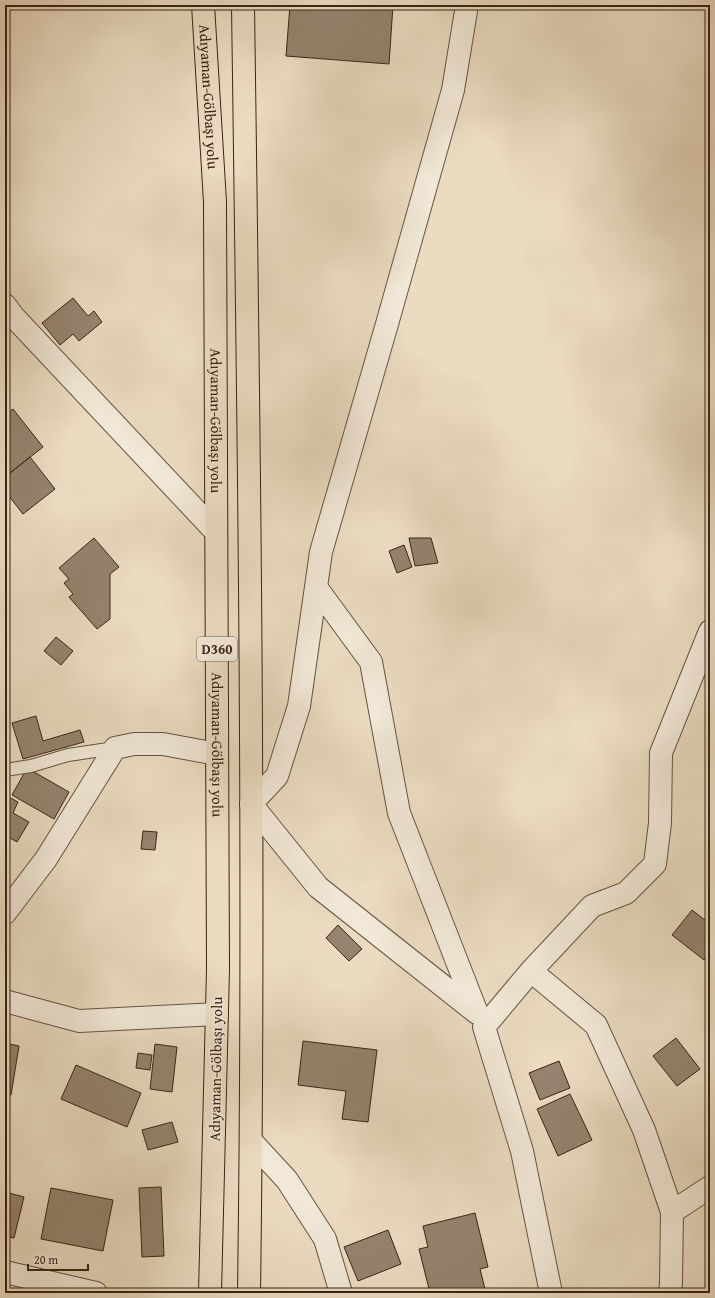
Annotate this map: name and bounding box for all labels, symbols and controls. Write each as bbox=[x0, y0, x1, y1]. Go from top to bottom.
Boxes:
street label: Adıyaman-Gölbaşı yolu bbox=[194, 24, 224, 171]
street label: Adıyaman-Gölbaşı yolu bbox=[206, 348, 227, 494]
road number: D360 bbox=[197, 637, 237, 661]
street label: Adıyaman-Gölbaşı yolu bbox=[207, 672, 228, 818]
street label: Adıyaman-Gölbaşı yolu bbox=[204, 996, 227, 1142]
scale bar bbox=[28, 1246, 88, 1272]
text: 20 m bbox=[34, 1251, 58, 1268]

